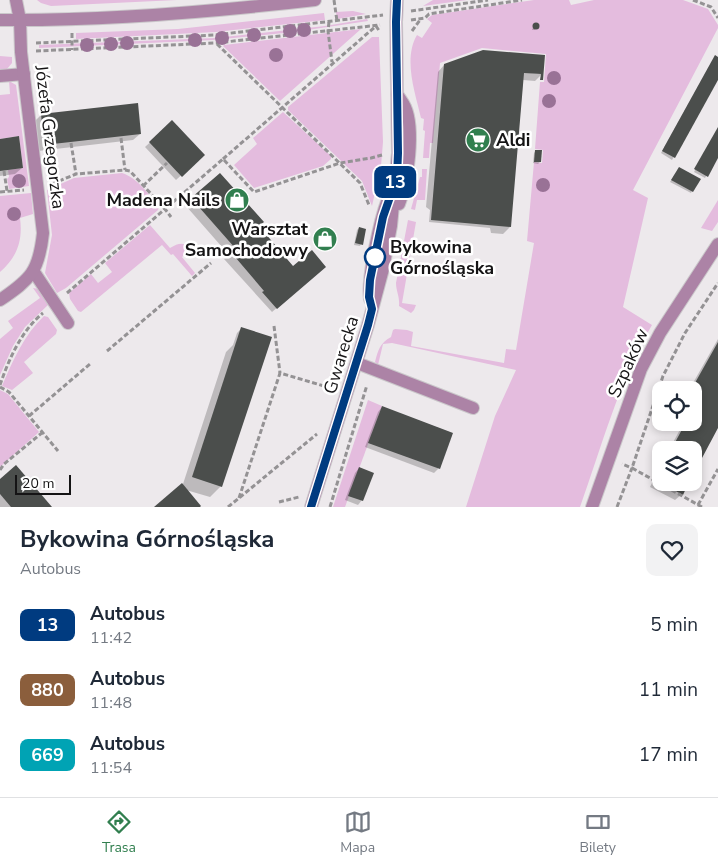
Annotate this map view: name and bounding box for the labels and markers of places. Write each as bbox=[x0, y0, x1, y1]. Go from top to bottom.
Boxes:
supermarket icon: Aldi bbox=[465, 127, 491, 153]
place label: Aldi bbox=[496, 128, 530, 152]
shop icon: Madena Nails bbox=[224, 187, 250, 213]
place label: Madena Nails bbox=[106, 188, 220, 212]
place label: Warsztat Samochodowy bbox=[185, 217, 309, 262]
shop icon: Warsztat Samochodowy bbox=[312, 226, 338, 252]
place label: Bykowina Górnośląska bbox=[390, 235, 494, 280]
marker: Bykowina Górnośląska bbox=[364, 246, 386, 268]

